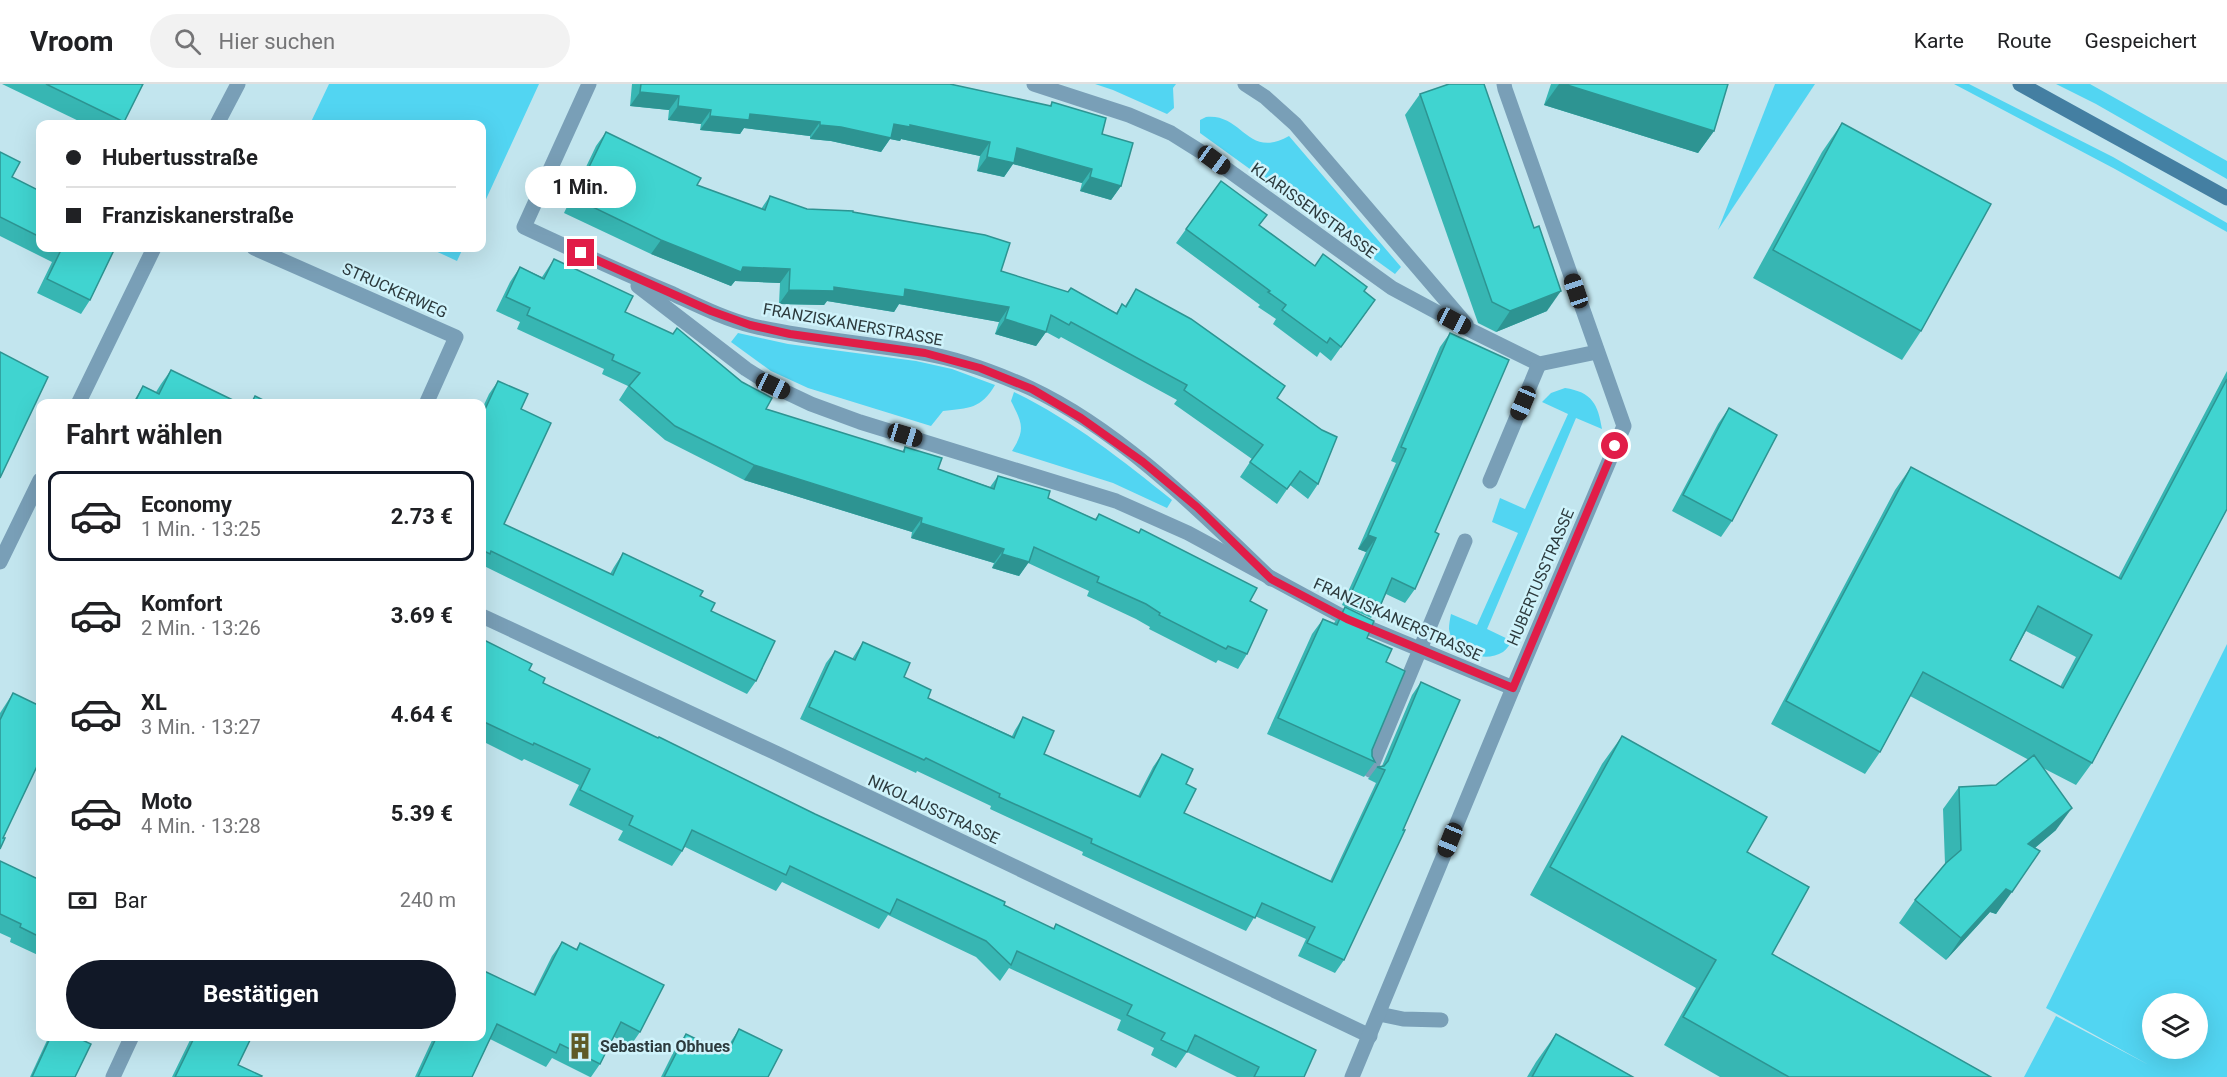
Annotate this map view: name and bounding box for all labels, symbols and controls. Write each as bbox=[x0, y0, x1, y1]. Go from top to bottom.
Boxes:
search box bbox=[150, 14, 570, 68]
text: Vroom bbox=[30, 25, 114, 58]
icon: search bbox=[171, 25, 204, 58]
text: Hier suchen bbox=[219, 29, 335, 54]
text: Karte bbox=[1914, 29, 1964, 53]
text: Route bbox=[1997, 29, 2051, 53]
text: Gespeichert bbox=[2084, 29, 2197, 53]
car bbox=[1194, 142, 1234, 178]
text: Hubertusstraße bbox=[102, 145, 258, 170]
street label: KLARISSENSTRASSE bbox=[1247, 159, 1380, 262]
callout: 1 Min. bbox=[526, 166, 636, 208]
text: 1 Min. bbox=[552, 175, 609, 199]
text: Franziskanerstraße bbox=[102, 203, 294, 228]
route end bbox=[567, 239, 594, 266]
street label: STRUCKERWEG bbox=[339, 259, 450, 322]
car bbox=[1562, 271, 1590, 311]
street label: FRANZISKANERSTRASSE bbox=[762, 299, 944, 350]
car bbox=[1434, 305, 1474, 337]
car bbox=[753, 370, 793, 402]
car bbox=[1508, 383, 1538, 423]
text: Fahrt wählen bbox=[66, 419, 223, 451]
car bbox=[885, 421, 925, 449]
route start bbox=[1601, 432, 1628, 459]
icon: car bbox=[69, 489, 123, 543]
text: Economy bbox=[141, 492, 232, 517]
text: 2.73 € bbox=[391, 504, 453, 529]
street label: HUBERTUSSTRASSE bbox=[1503, 506, 1578, 649]
text: 1 Min. · 13:25 bbox=[141, 517, 261, 541]
street label: FRANZISKANERSTRASSE bbox=[1311, 574, 1485, 665]
icon: car bbox=[69, 588, 123, 642]
text: Komfort bbox=[141, 591, 223, 616]
text: 3.69 € bbox=[391, 603, 453, 628]
text: 2 Min. · 13:26 bbox=[141, 616, 261, 640]
icon: car bbox=[69, 687, 123, 741]
text: XL bbox=[141, 690, 167, 715]
text: 4.64 € bbox=[391, 702, 453, 727]
text: 3 Min. · 13:27 bbox=[141, 715, 261, 739]
street label: NIKOLAUSSTRASSE bbox=[865, 771, 1003, 848]
icon: car bbox=[69, 786, 123, 840]
text: Moto bbox=[141, 789, 192, 814]
text: 5.39 € bbox=[391, 801, 453, 826]
text: 4 Min. · 13:28 bbox=[141, 814, 261, 838]
car bbox=[1435, 820, 1465, 860]
icon: cash bbox=[66, 884, 99, 917]
text: Bar bbox=[114, 888, 147, 913]
text: 240 m bbox=[400, 888, 456, 912]
button: Bestätigen bbox=[66, 960, 456, 1029]
map controls bbox=[2142, 993, 2208, 1059]
button: layers bbox=[2142, 993, 2208, 1059]
building icon: Sebastian Obhues bbox=[565, 1031, 595, 1061]
place label: Sebastian Obhues bbox=[600, 1037, 730, 1056]

